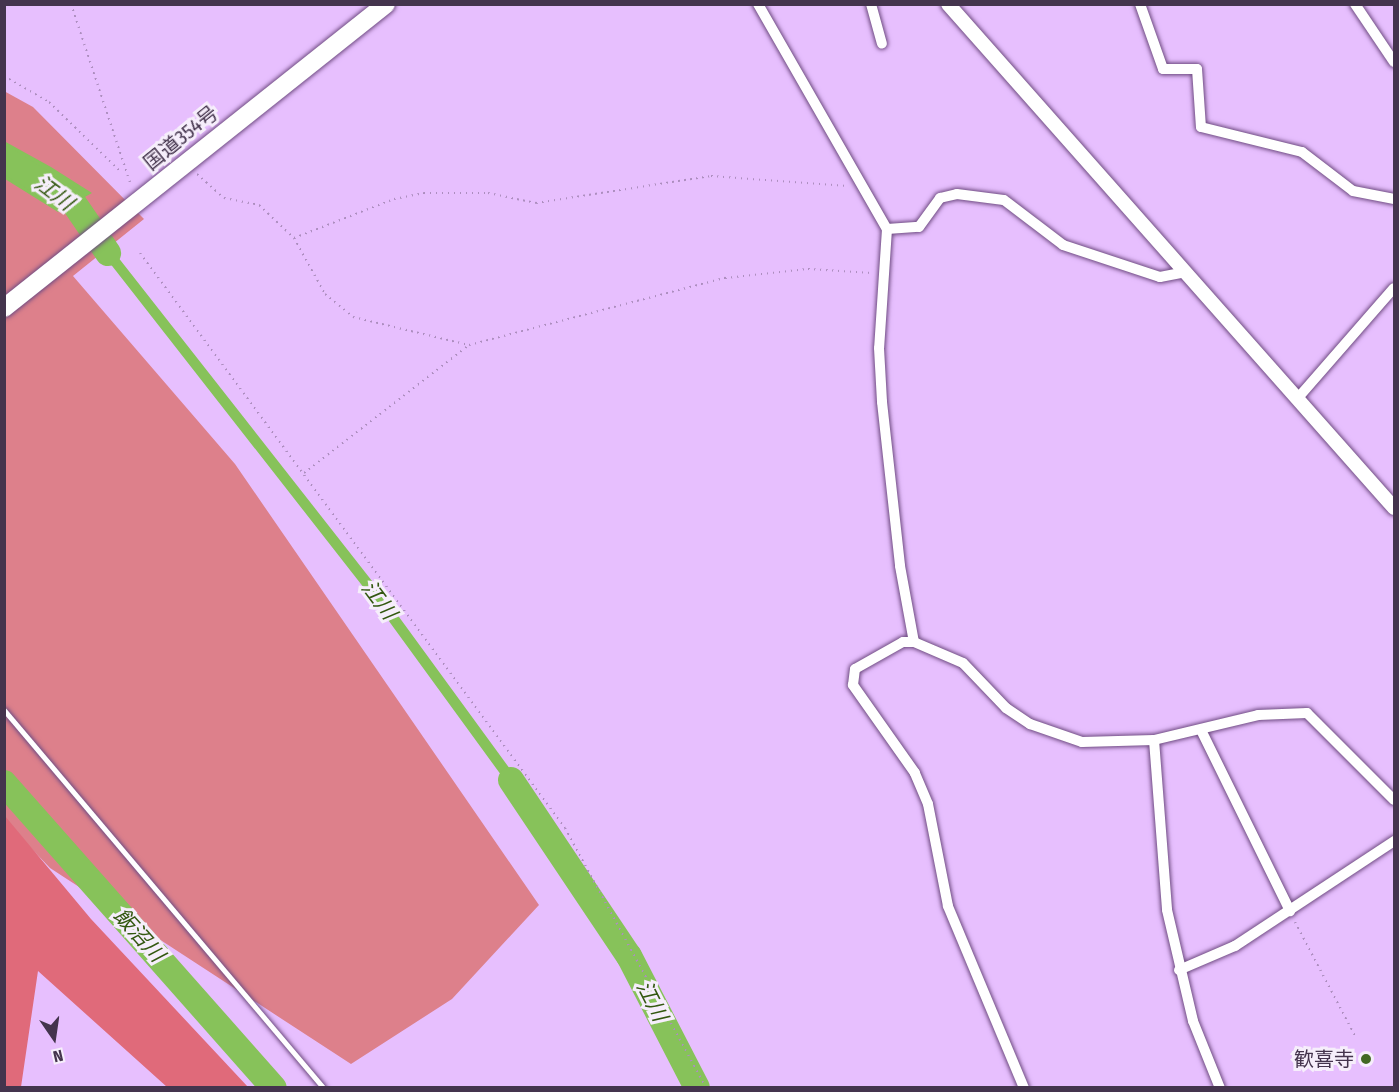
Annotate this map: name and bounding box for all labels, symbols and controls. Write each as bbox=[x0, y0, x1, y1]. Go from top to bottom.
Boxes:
street label: 国道354号 bbox=[139, 101, 223, 175]
water label: 江川 bbox=[30, 170, 78, 216]
water label: 江川 bbox=[356, 576, 402, 624]
water label: 飯沼川 bbox=[109, 903, 169, 967]
water label: 江川 bbox=[631, 977, 673, 1025]
north arrow bbox=[24, 1008, 84, 1068]
text: N bbox=[51, 1046, 65, 1066]
place label: 歓喜寺 bbox=[1294, 1047, 1354, 1071]
marker: 歓喜寺 bbox=[1359, 1052, 1373, 1066]

